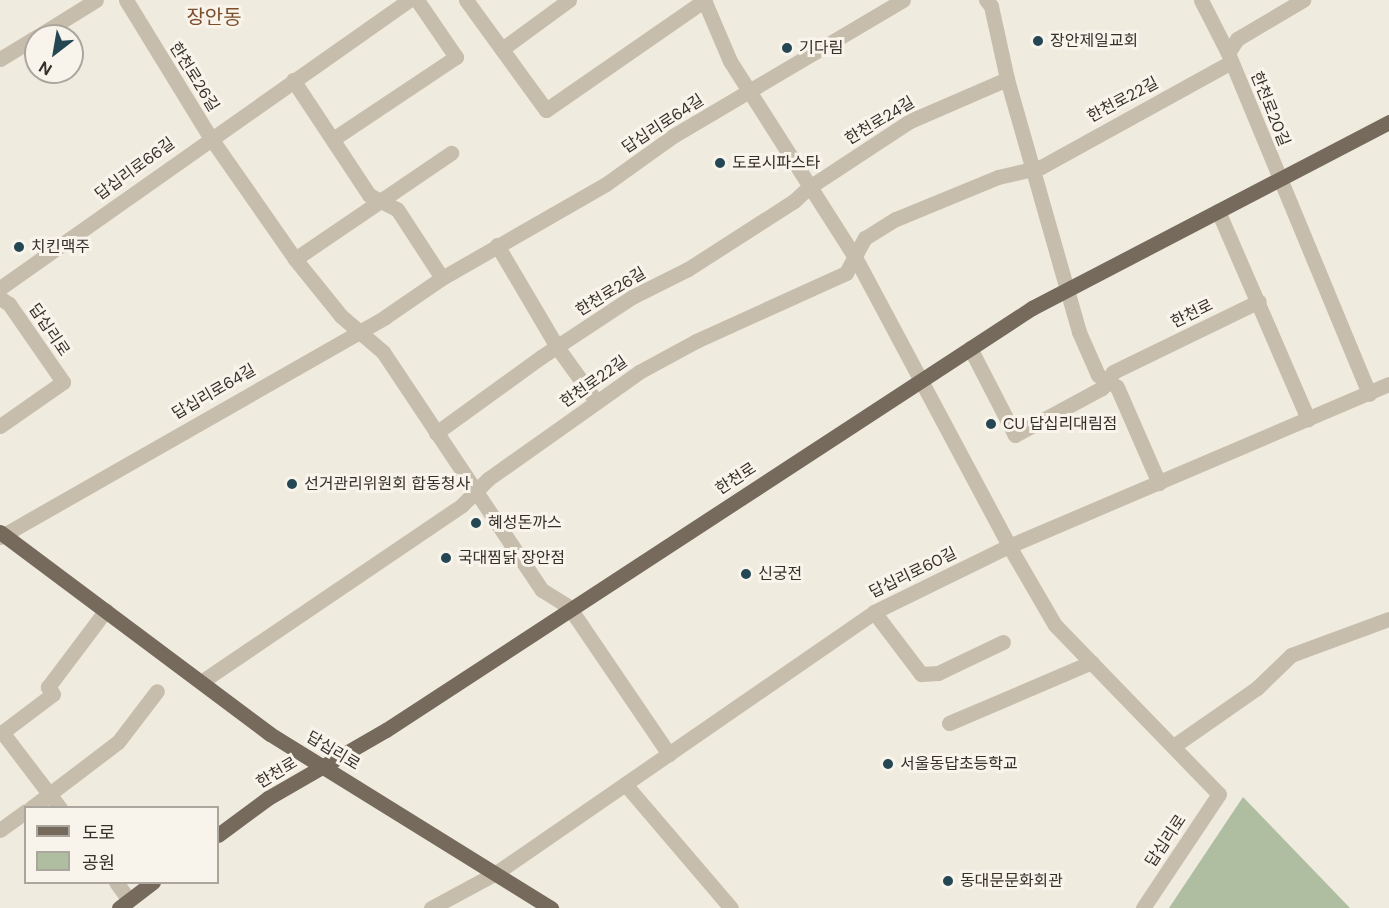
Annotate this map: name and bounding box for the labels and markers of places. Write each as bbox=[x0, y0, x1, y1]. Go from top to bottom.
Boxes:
place label: 장안제일교회 bbox=[1050, 31, 1138, 51]
marker: 장안제일교회 bbox=[1031, 34, 1045, 48]
place label: 기다림 bbox=[799, 38, 843, 58]
marker: 기다림 bbox=[780, 41, 794, 55]
place label: 도로시파스타 bbox=[732, 153, 820, 173]
marker: 도로시파스타 bbox=[713, 156, 727, 170]
place label: 치킨맥주 bbox=[31, 237, 90, 257]
marker: 치킨맥주 bbox=[12, 240, 26, 254]
place label: CU 답십리대림점 bbox=[1003, 414, 1118, 434]
marker: CU 답십리대림점 bbox=[984, 417, 998, 431]
place label: 선거관리위원회 합동청사 bbox=[304, 474, 470, 494]
marker: 선거관리위원회 합동청사 bbox=[285, 477, 299, 491]
place label: 혜성돈까스 bbox=[488, 513, 562, 533]
marker: 혜성돈까스 bbox=[469, 516, 483, 530]
place label: 국대찜닭 장안점 bbox=[458, 548, 565, 568]
marker: 국대찜닭 장안점 bbox=[439, 551, 453, 565]
place label: 신궁전 bbox=[758, 564, 802, 584]
marker: 신궁전 bbox=[739, 567, 753, 581]
place label: 서울동답초등학교 bbox=[900, 754, 1018, 774]
marker: 서울동답초등학교 bbox=[881, 757, 895, 771]
place label: 동대문문화회관 bbox=[960, 871, 1063, 891]
marker: 동대문문화회관 bbox=[941, 874, 955, 888]

